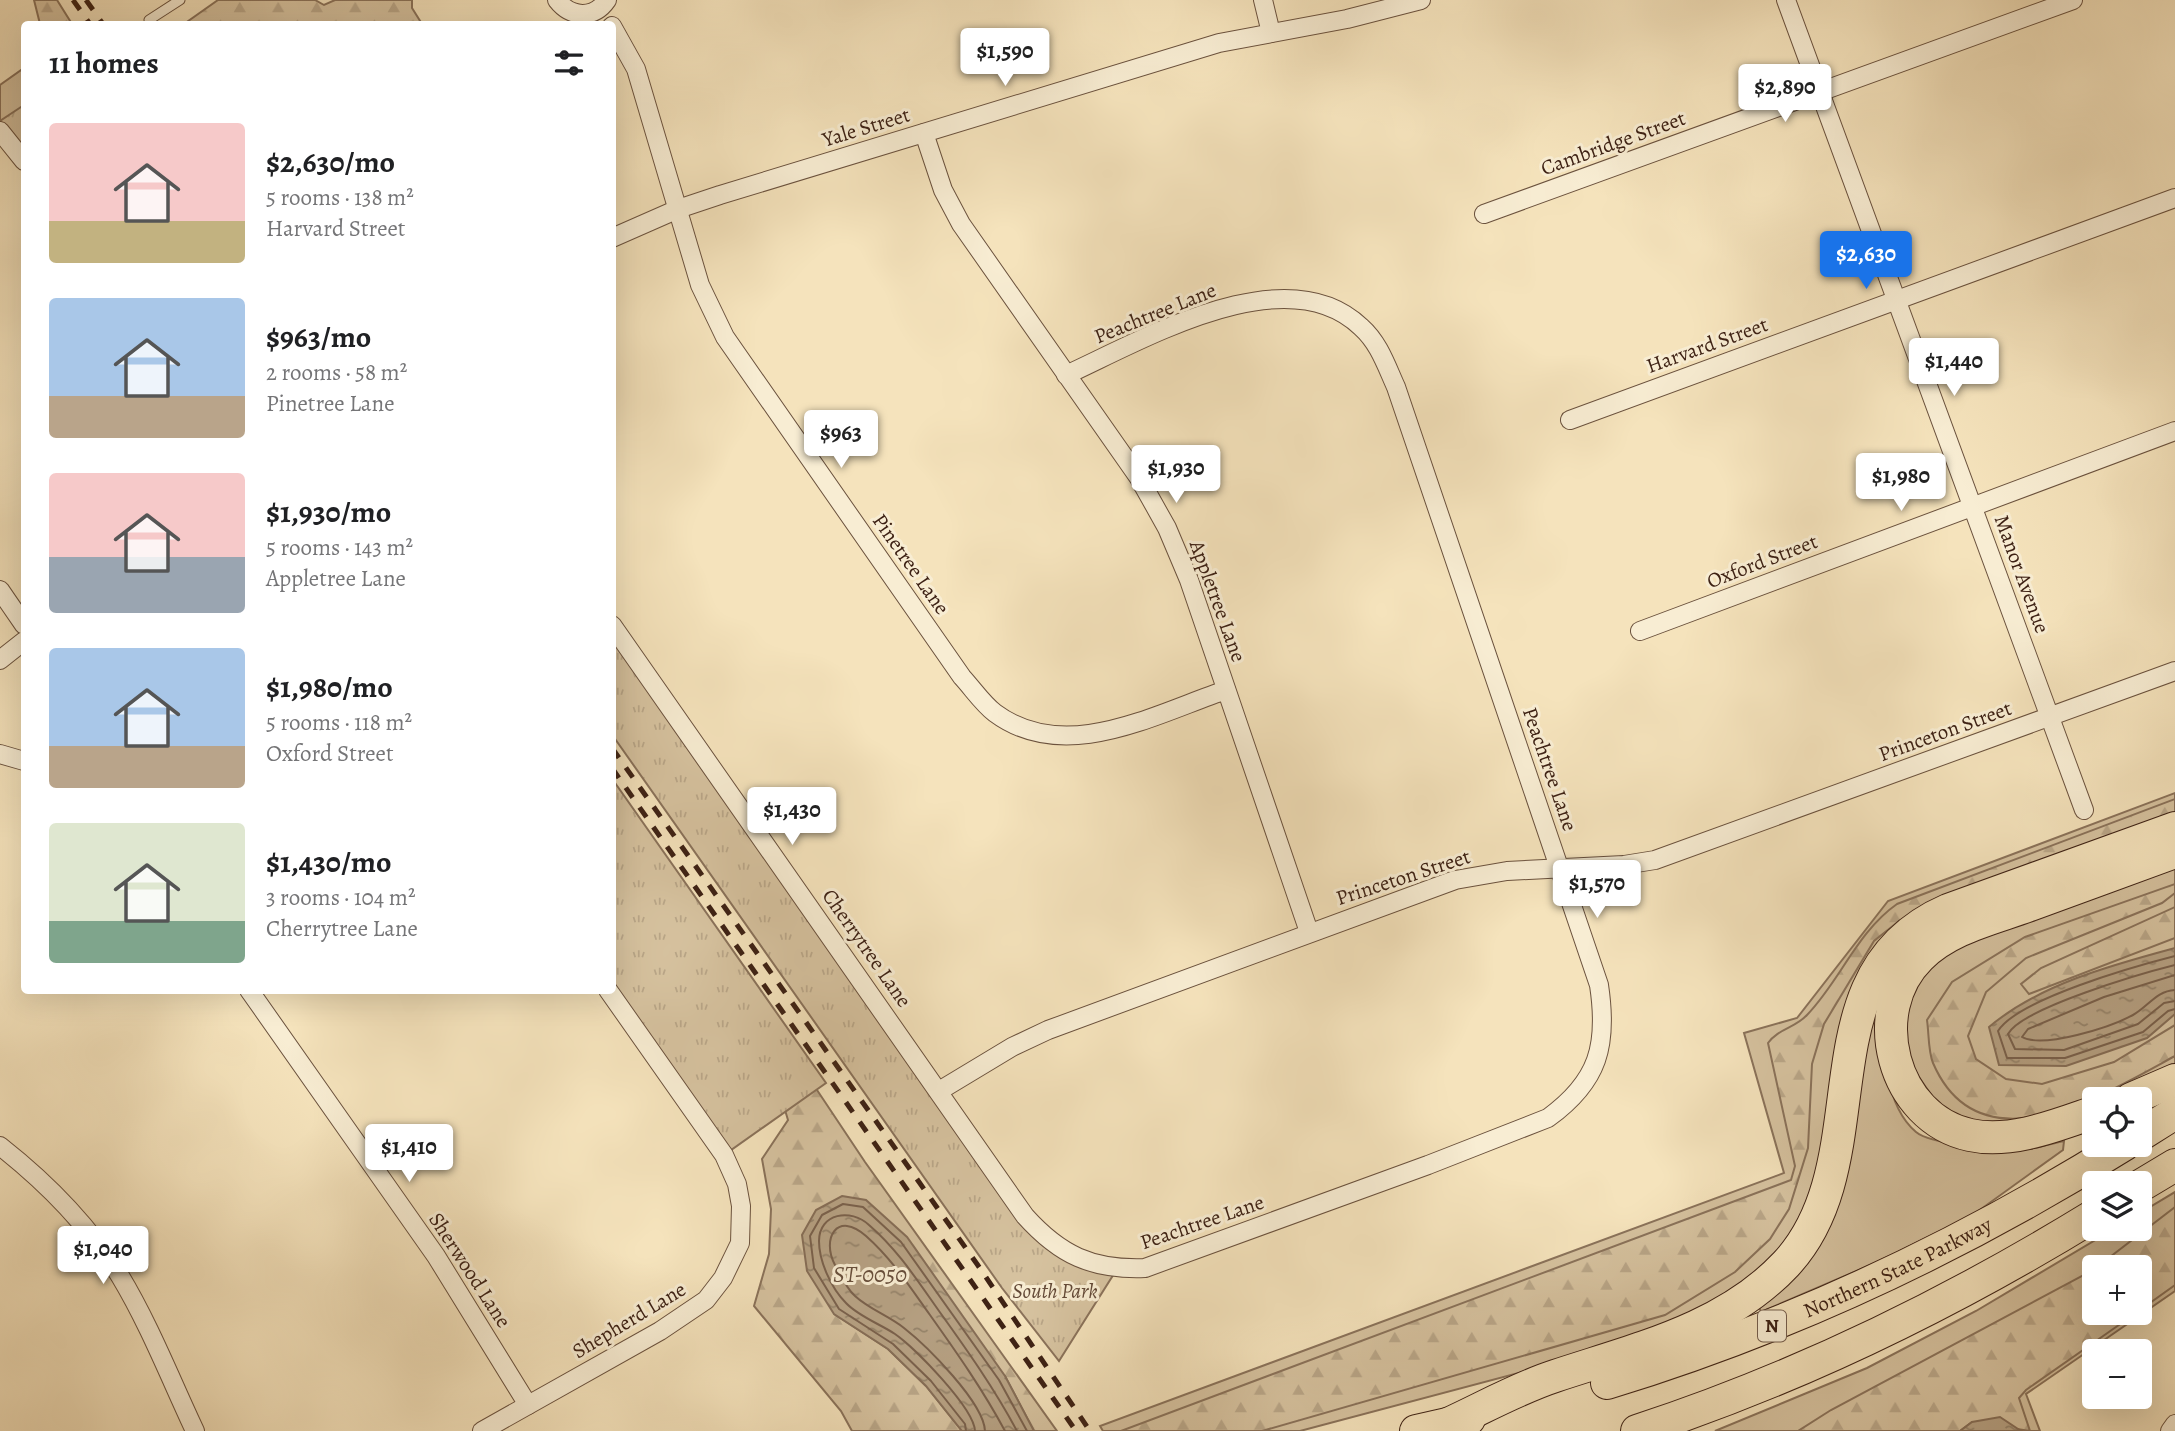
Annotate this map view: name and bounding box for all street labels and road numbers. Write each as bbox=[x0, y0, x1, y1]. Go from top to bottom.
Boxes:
street label: Yale Street bbox=[818, 100, 913, 154]
street label: Cambridge Street bbox=[1537, 104, 1689, 182]
street label: Peachtree Lane bbox=[1090, 276, 1220, 350]
street label: Harvard Street bbox=[1642, 310, 1772, 380]
street label: Pinetree Lane bbox=[866, 508, 956, 620]
street label: Manor Avenue bbox=[1988, 511, 2056, 637]
street label: Oxford Street bbox=[1703, 527, 1821, 595]
street label: Appletree Lane bbox=[1183, 535, 1253, 666]
street label: Princeton Street bbox=[1875, 694, 2015, 768]
street label: Peachtree Lane bbox=[1516, 703, 1584, 835]
street label: Princeton Street bbox=[1332, 842, 1474, 912]
street label: Cherrytree Lane bbox=[816, 883, 918, 1013]
street label: Peachtree Lane bbox=[1136, 1188, 1268, 1256]
street label: Sherwood Lane bbox=[422, 1207, 518, 1333]
street label: Northern State Parkway bbox=[1799, 1210, 1997, 1324]
street label: Shepherd Lane bbox=[567, 1275, 691, 1365]
road number: N bbox=[1758, 1310, 1786, 1342]

